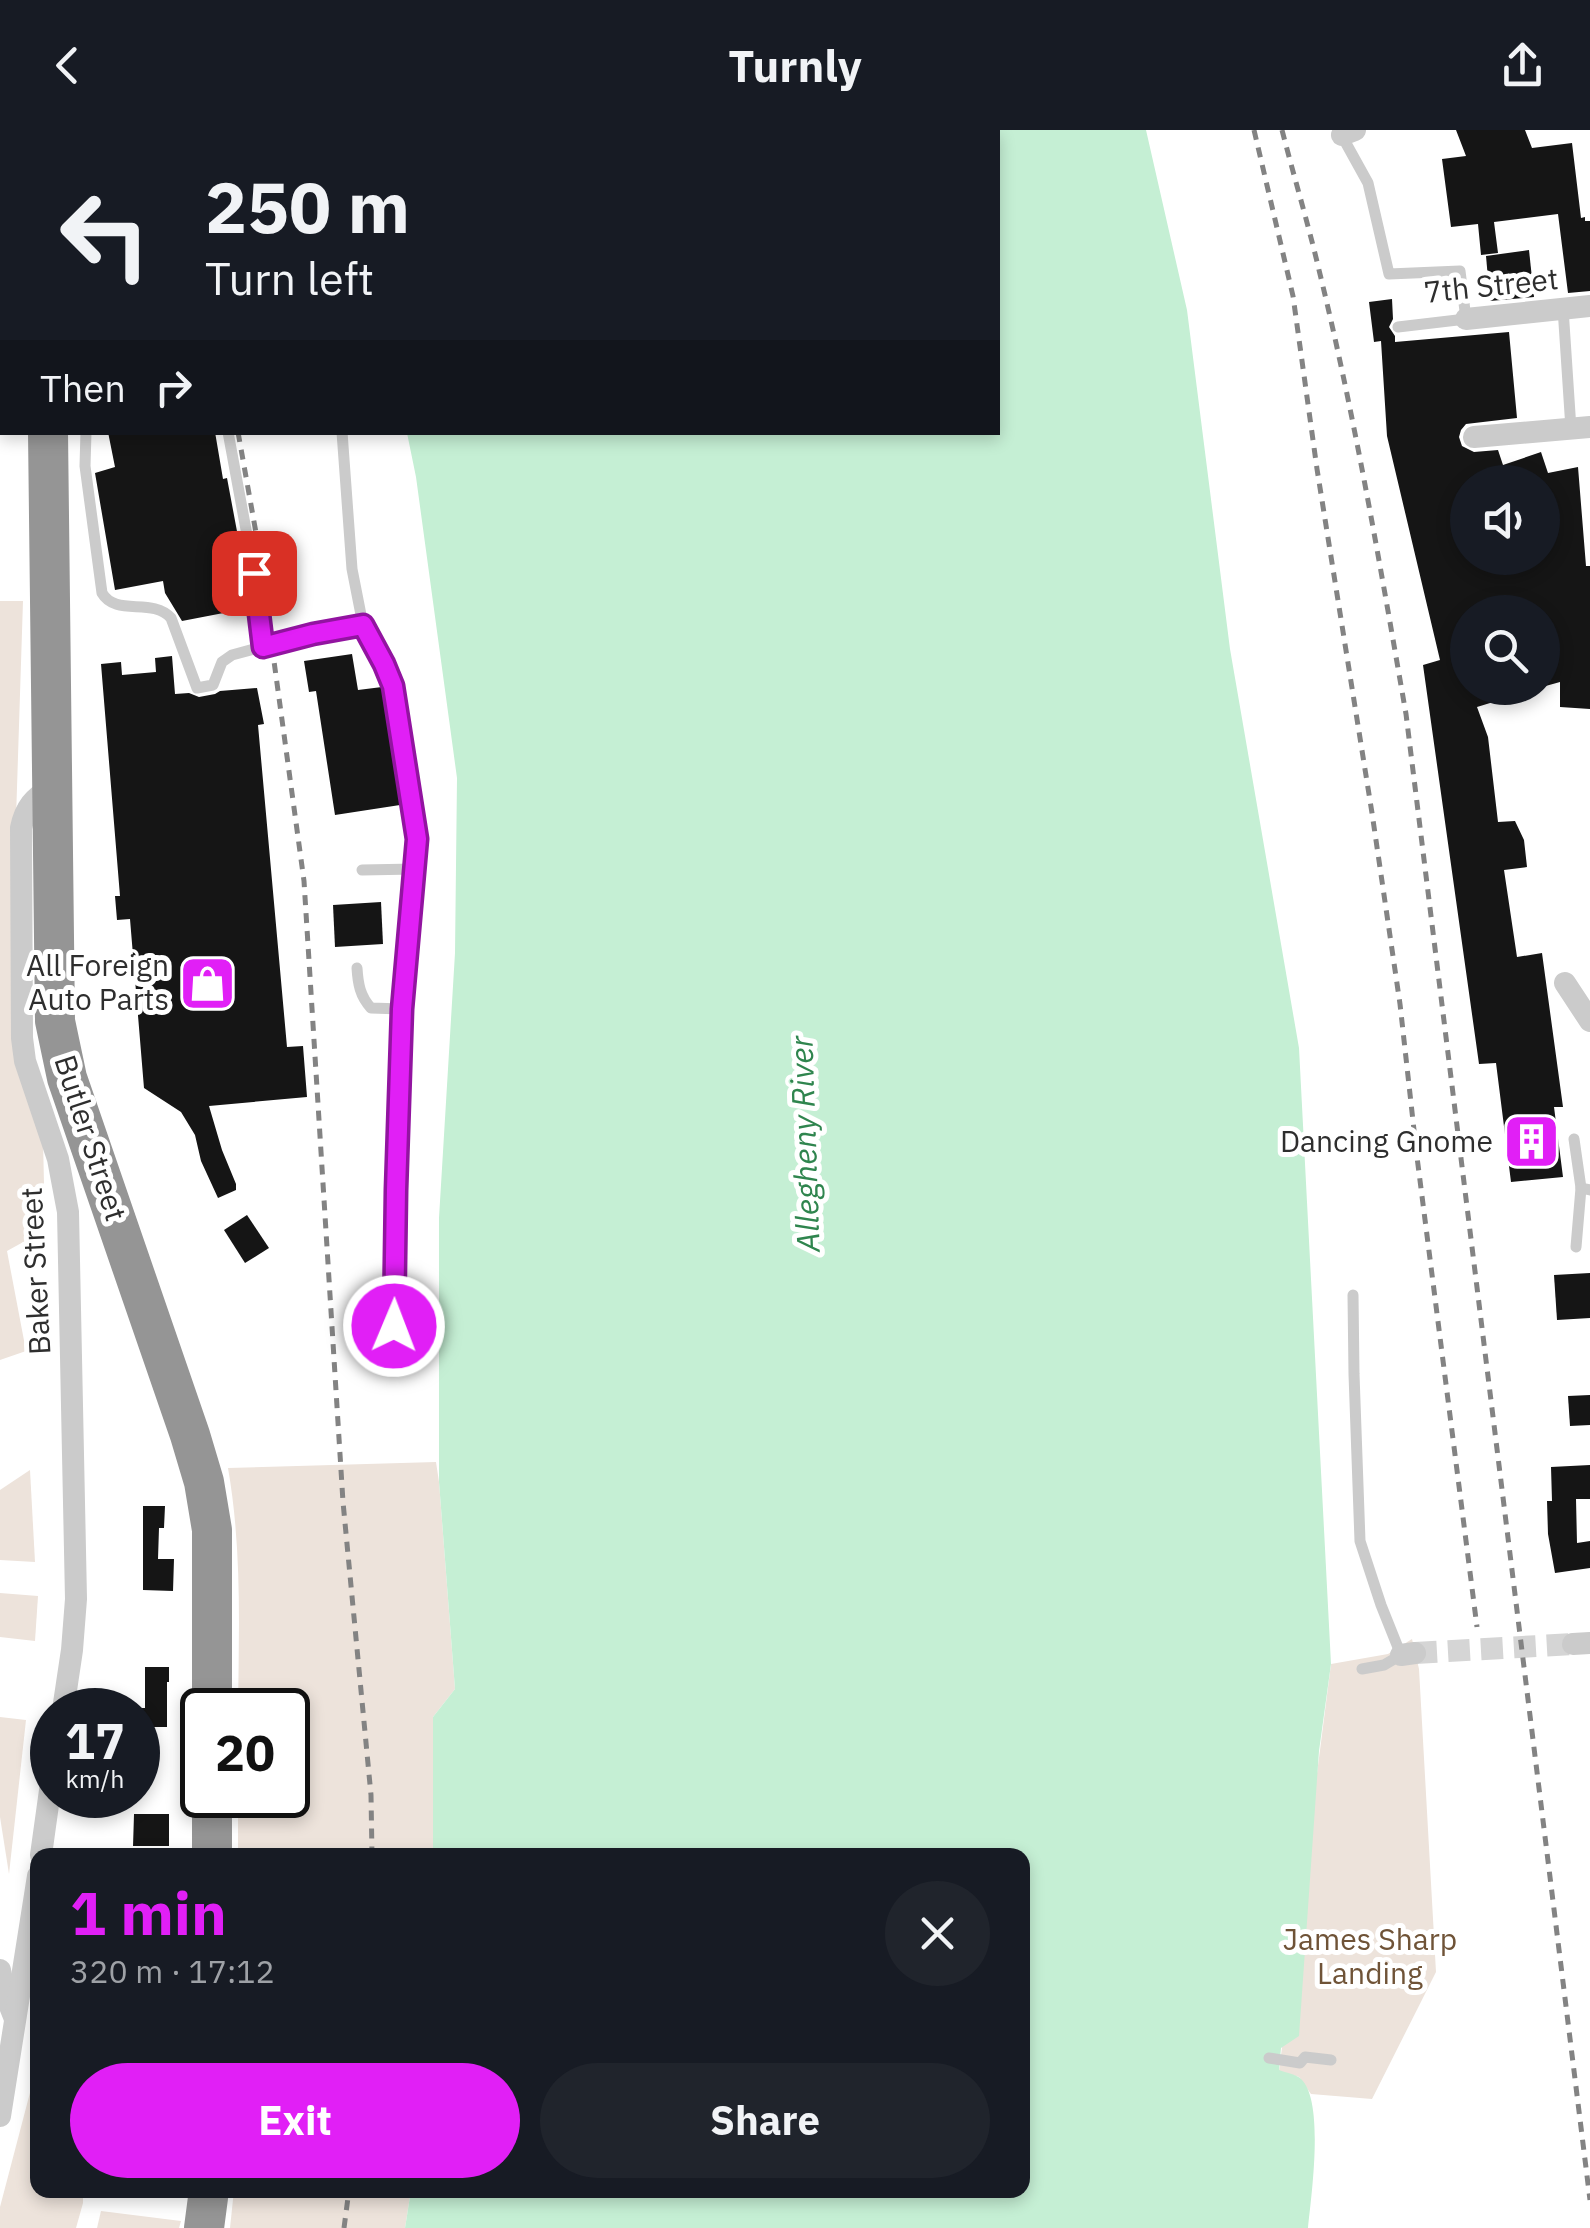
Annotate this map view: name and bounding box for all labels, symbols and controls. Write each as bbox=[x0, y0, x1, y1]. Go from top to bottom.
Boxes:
text: Turnly bbox=[728, 36, 862, 94]
icon: back bbox=[40, 38, 95, 93]
icon: share bbox=[1495, 38, 1550, 93]
text: 250 m bbox=[205, 161, 410, 252]
icon: left bbox=[40, 170, 170, 300]
text: Turn left bbox=[205, 249, 374, 307]
street label: 7th Street bbox=[1422, 258, 1560, 311]
icon: right bbox=[146, 360, 201, 415]
text: Then bbox=[40, 363, 126, 412]
map controls bbox=[1450, 465, 1560, 705]
button: sound bbox=[1450, 465, 1560, 575]
pin bbox=[212, 531, 297, 616]
icon: arrive bbox=[227, 546, 282, 601]
button: search bbox=[1450, 595, 1560, 705]
place label: All Foreign Auto Parts bbox=[26, 945, 169, 1018]
shop icon: All Foreign Auto Parts bbox=[178, 953, 238, 1013]
water label: Allegheny River bbox=[779, 1034, 829, 1254]
street label: Butler Street bbox=[46, 1050, 137, 1225]
building icon: Dancing Gnome bbox=[1502, 1112, 1562, 1172]
place label: Dancing Gnome bbox=[1280, 1121, 1493, 1160]
street label: Baker Street bbox=[11, 1186, 58, 1356]
position arrow bbox=[342, 1274, 446, 1378]
speed limit sign: 20 bbox=[180, 1688, 310, 1818]
text: 17 bbox=[65, 1708, 125, 1773]
text: km/h bbox=[66, 1762, 124, 1795]
text: 1 min bbox=[70, 1873, 227, 1952]
button: close bbox=[885, 1881, 990, 1986]
park label: James Sharp Landing bbox=[1283, 1919, 1457, 1992]
text: 320 m · 17:12 bbox=[70, 1950, 275, 1992]
button: Exit bbox=[70, 2063, 520, 2178]
button: Share bbox=[540, 2063, 990, 2178]

